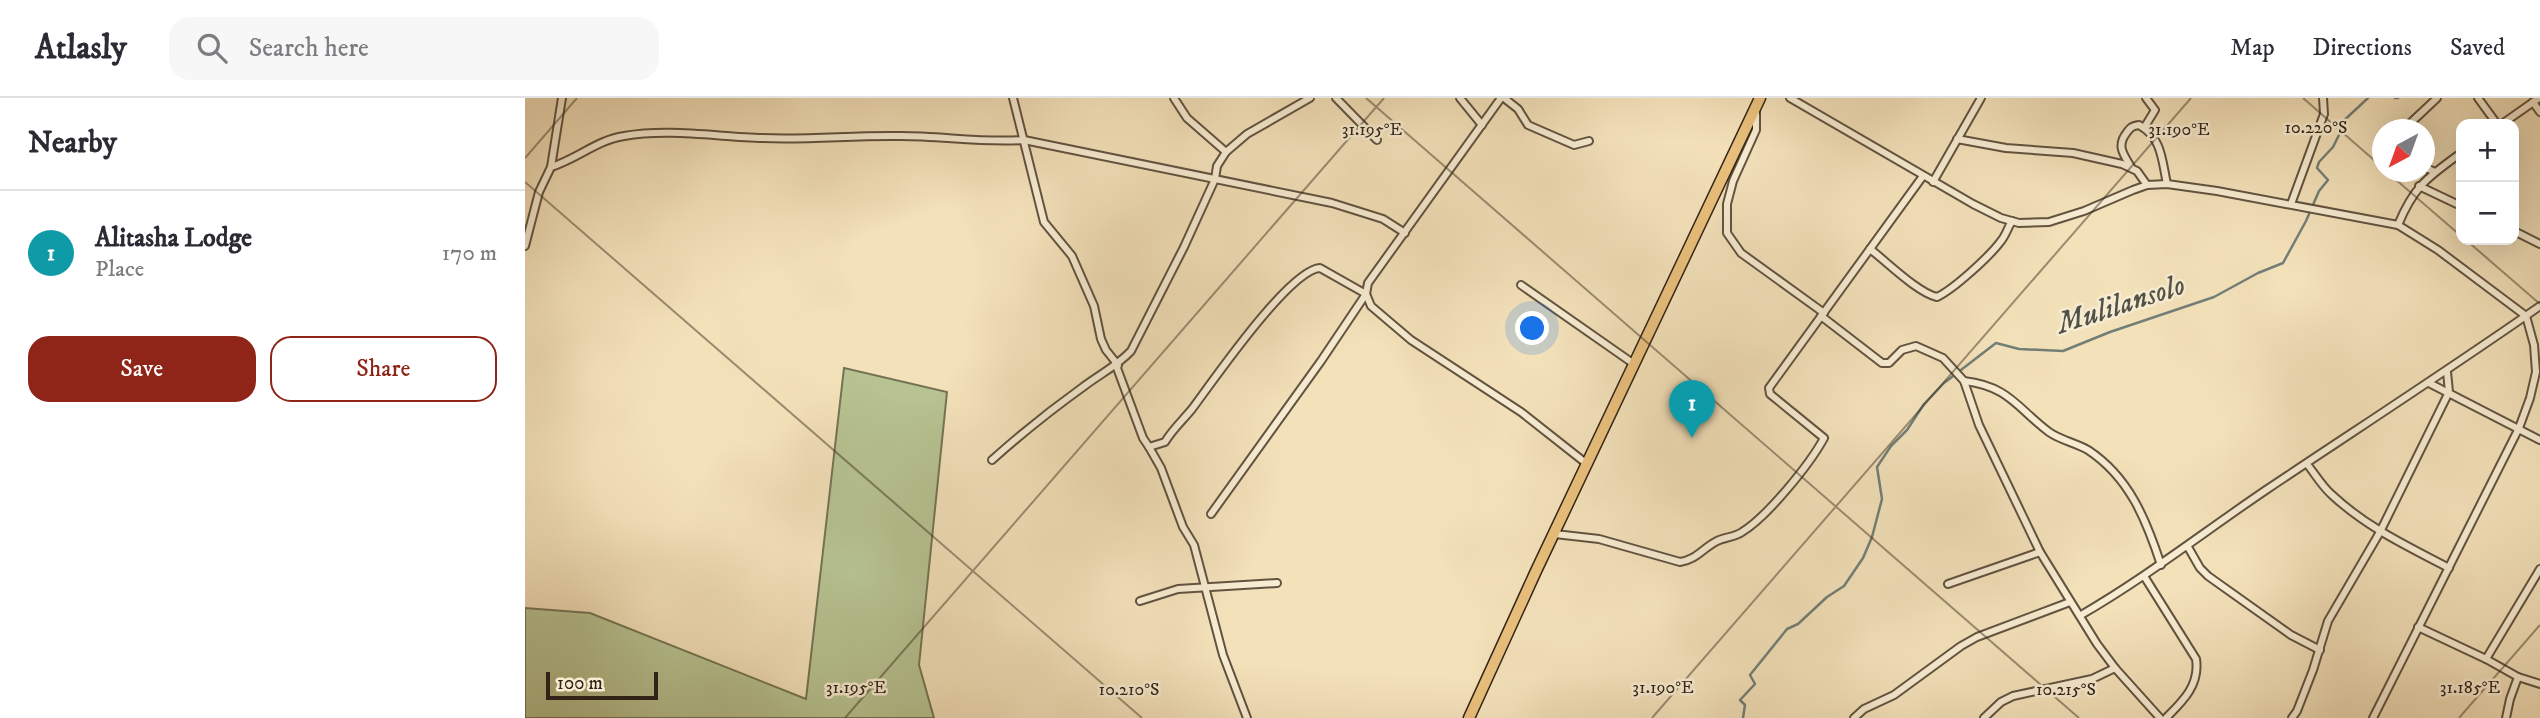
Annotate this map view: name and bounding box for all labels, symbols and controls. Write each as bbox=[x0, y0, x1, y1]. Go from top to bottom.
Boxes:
search box bbox=[169, 17, 659, 80]
text: Atlasly bbox=[35, 28, 127, 69]
icon: search bbox=[193, 29, 231, 67]
text: Search here bbox=[249, 32, 369, 65]
text: Map bbox=[2230, 33, 2275, 63]
text: Directions bbox=[2313, 33, 2412, 63]
text: Saved bbox=[2450, 33, 2505, 63]
text: 10.220°S bbox=[2284, 117, 2348, 139]
text: 31.195°E bbox=[1342, 119, 1403, 141]
text: 31.190°E bbox=[2148, 119, 2210, 141]
north arrow bbox=[2372, 119, 2435, 182]
map controls bbox=[2456, 119, 2519, 245]
button: + bbox=[2456, 119, 2519, 182]
text: Nearby bbox=[28, 125, 117, 162]
button: − bbox=[2456, 182, 2519, 245]
text: Alitasha Lodge bbox=[95, 222, 252, 255]
text: 1 bbox=[47, 239, 55, 268]
text: 170 m bbox=[442, 239, 497, 268]
text: Place bbox=[95, 255, 144, 284]
water label: Mulilansolo bbox=[2050, 267, 2190, 344]
your location bbox=[1515, 311, 1549, 345]
button: Save bbox=[28, 336, 256, 402]
button: Share bbox=[270, 336, 497, 402]
pin: 1 bbox=[1669, 380, 1715, 438]
scale bar bbox=[546, 669, 658, 701]
text: 100 m bbox=[557, 672, 603, 695]
text: 31.195°E bbox=[826, 677, 887, 699]
text: 31.190°E bbox=[1632, 677, 1694, 699]
text: 31.185°E bbox=[2440, 677, 2501, 699]
text: 10.210°S bbox=[1099, 679, 1159, 701]
text: 10.215°S bbox=[2036, 679, 2096, 701]

